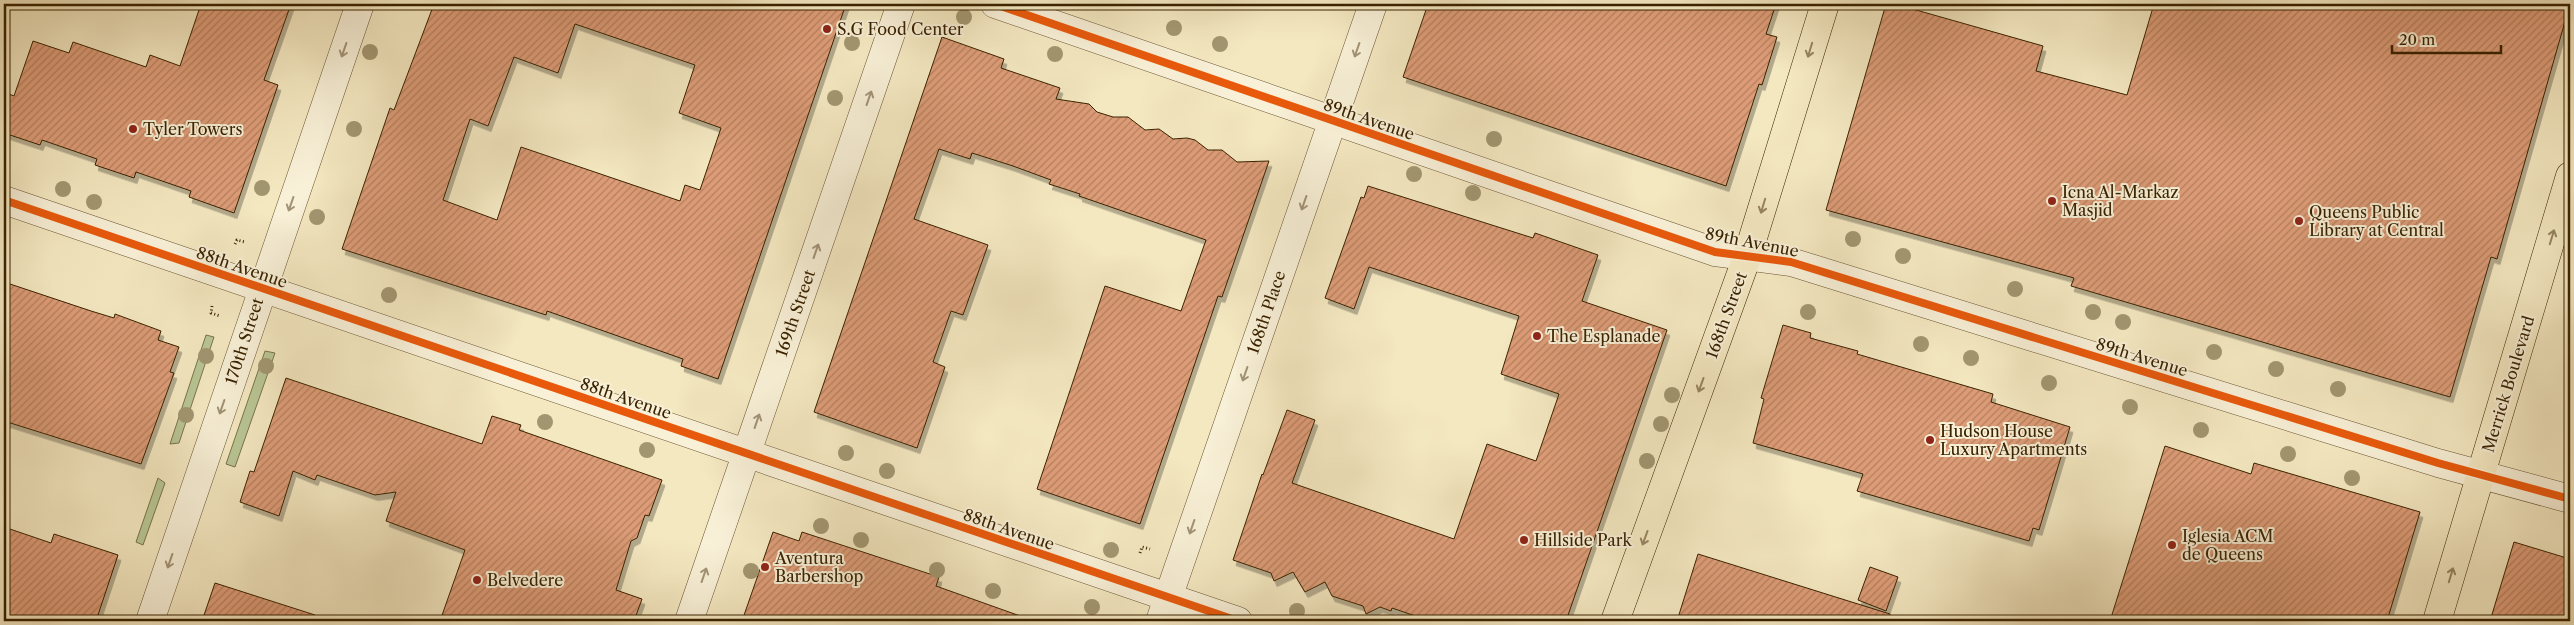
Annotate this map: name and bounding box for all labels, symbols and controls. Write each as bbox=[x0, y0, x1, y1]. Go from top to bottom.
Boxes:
place label: S.G Food Center bbox=[837, 19, 964, 39]
scale bar bbox=[2392, 22, 2500, 54]
marker: S.G Food Center bbox=[821, 23, 833, 35]
text: 20 m bbox=[2399, 30, 2435, 49]
one-way arrow bbox=[339, 42, 348, 57]
one-way arrow bbox=[1352, 42, 1361, 57]
one-way arrow bbox=[1805, 42, 1815, 58]
one-way arrow bbox=[865, 90, 874, 106]
street label: 89th Avenue bbox=[1321, 94, 1417, 144]
place label: Tyler Towers bbox=[143, 119, 243, 139]
marker: Tyler Towers bbox=[127, 123, 139, 135]
place label: Icna Al-Markaz Masjid bbox=[2062, 182, 2179, 220]
one-way arrow bbox=[286, 195, 295, 211]
one-way arrow bbox=[1299, 195, 1308, 211]
marker: Icna Al-Markaz Masjid bbox=[2046, 195, 2058, 207]
one-way arrow bbox=[1757, 197, 1767, 213]
place label: Queens Public Library at Central bbox=[2309, 202, 2444, 240]
marker: Queens Public Library at Central bbox=[2293, 215, 2305, 227]
street label: 89th Avenue bbox=[1703, 223, 1801, 261]
one-way arrow bbox=[2548, 229, 2558, 245]
street label: 88th Avenue bbox=[194, 242, 290, 292]
one-way arrow bbox=[812, 244, 821, 260]
street label: 169th Street bbox=[771, 267, 819, 359]
street label: 168th Place bbox=[1242, 268, 1290, 356]
street label: 168th Street bbox=[1701, 269, 1751, 361]
street label: 170th Street bbox=[221, 295, 268, 387]
street label: Merrick Boulevard bbox=[2478, 313, 2538, 455]
place label: The Esplanade bbox=[1547, 326, 1660, 346]
marker: The Esplanade bbox=[1531, 330, 1543, 342]
street label: 89th Avenue bbox=[2094, 334, 2190, 380]
one-way arrow bbox=[1240, 365, 1249, 381]
street label: 88th Avenue bbox=[578, 373, 674, 423]
one-way arrow bbox=[1696, 377, 1705, 392]
one-way arrow bbox=[217, 399, 226, 415]
one-way arrow bbox=[753, 414, 762, 430]
place label: Hudson House Luxury Apartments bbox=[1940, 421, 2087, 459]
marker: Hudson House Luxury Apartments bbox=[1924, 434, 1936, 446]
street label: 88th Avenue bbox=[961, 504, 1057, 554]
one-way arrow bbox=[1187, 519, 1196, 534]
place label: Iglesia ACM de Queens bbox=[2182, 526, 2274, 564]
one-way arrow bbox=[1640, 529, 1649, 545]
place label: Hillside Park bbox=[1534, 530, 1632, 550]
marker: Hillside Park bbox=[1518, 534, 1530, 546]
marker: Iglesia ACM de Queens bbox=[2166, 539, 2178, 551]
place label: Aventura Barbershop bbox=[774, 548, 863, 586]
one-way arrow bbox=[165, 553, 174, 569]
marker: Aventura Barbershop bbox=[759, 561, 771, 573]
one-way arrow bbox=[700, 567, 710, 583]
one-way arrow bbox=[2447, 567, 2457, 583]
place label: Belvedere bbox=[487, 570, 563, 590]
marker: Belvedere bbox=[471, 574, 483, 586]

